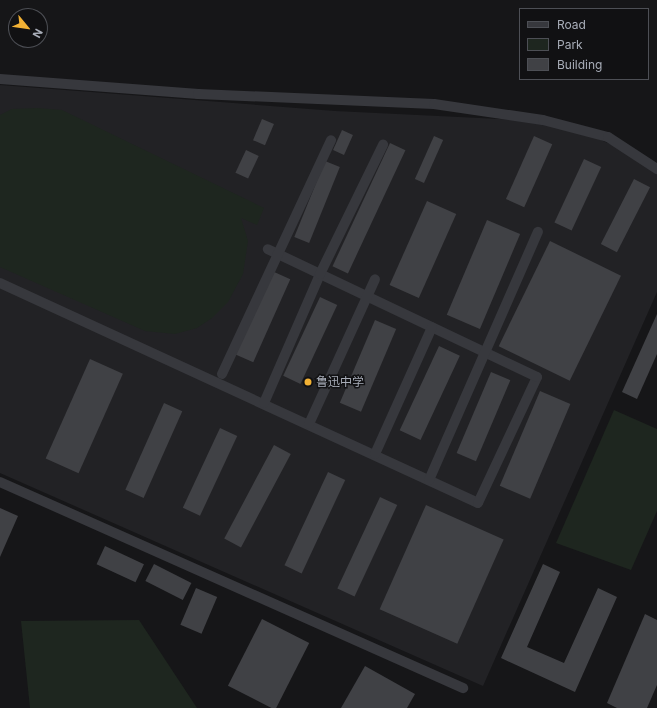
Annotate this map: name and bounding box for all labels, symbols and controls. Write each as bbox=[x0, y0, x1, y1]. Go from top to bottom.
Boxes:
north arrow bbox=[8, 8, 48, 48]
legend bbox=[519, 8, 649, 80]
text: Road bbox=[557, 17, 586, 32]
text: N bbox=[29, 26, 46, 40]
text: Park bbox=[557, 37, 583, 52]
text: Building bbox=[557, 57, 602, 72]
place label: 鲁迅中学 bbox=[316, 375, 364, 389]
marker: 鲁迅中学 bbox=[303, 377, 313, 387]

